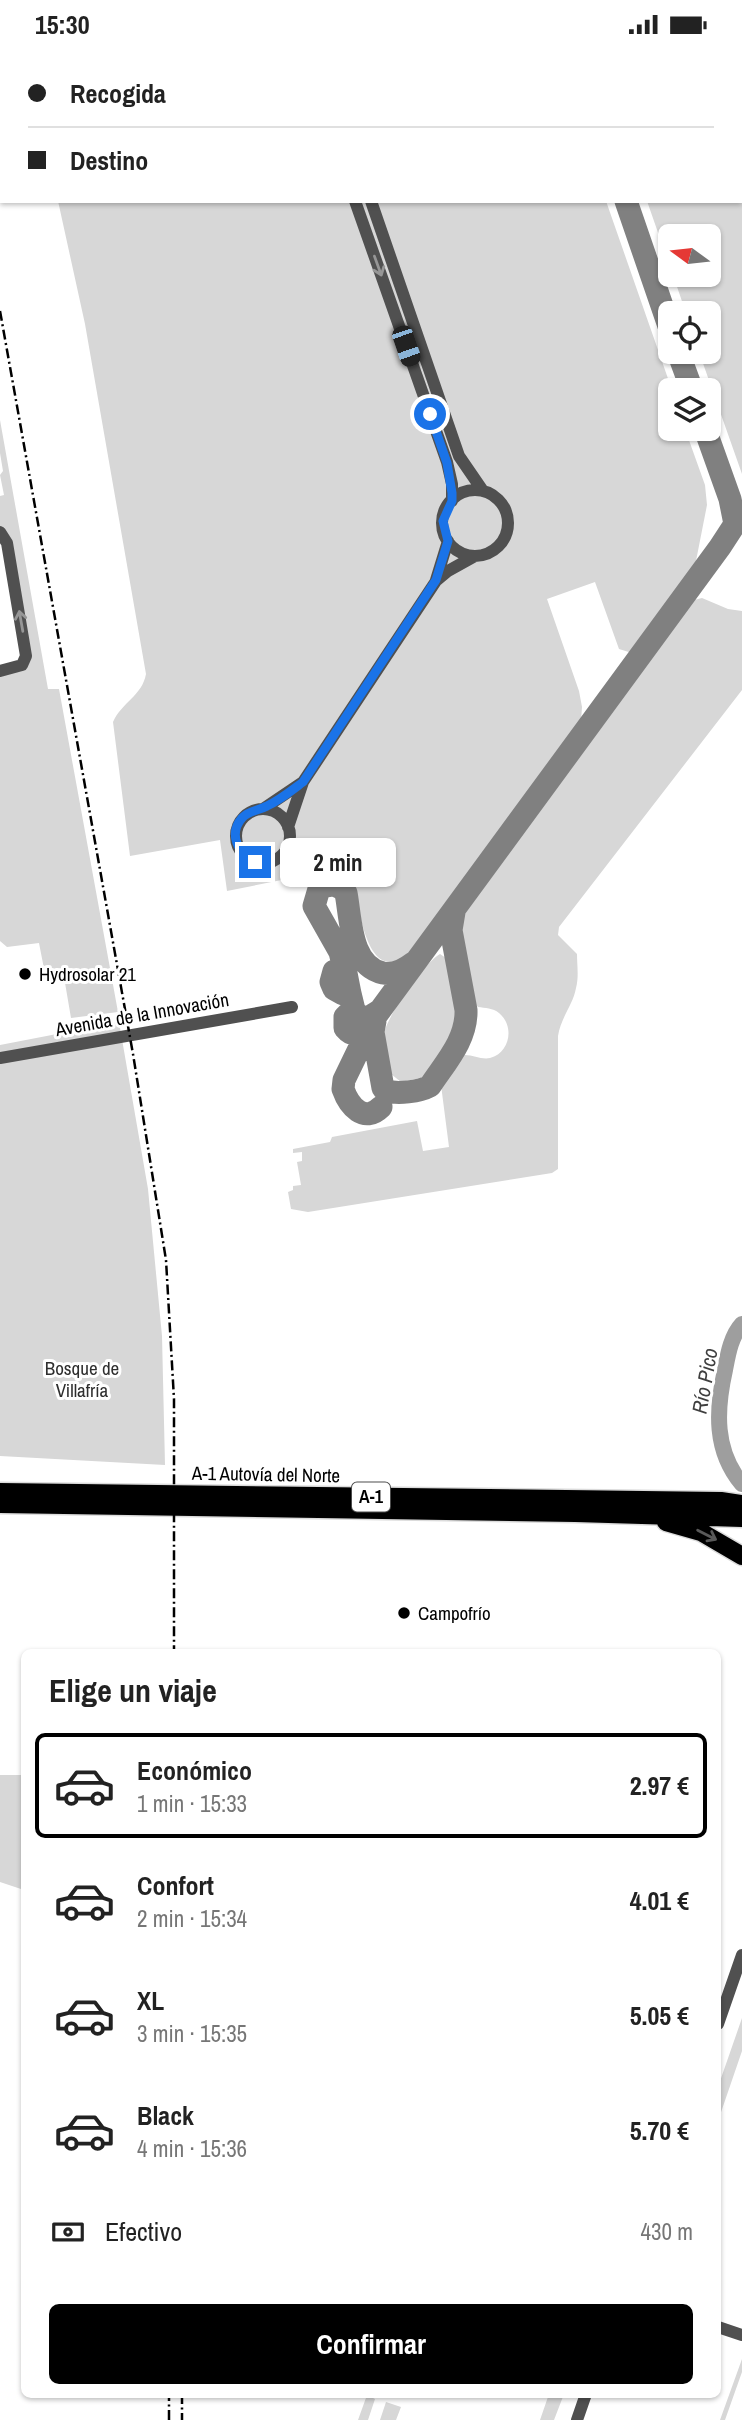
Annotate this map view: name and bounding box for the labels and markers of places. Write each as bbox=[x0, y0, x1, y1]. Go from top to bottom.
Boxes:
place label: Hydrosolar 21 bbox=[39, 961, 136, 987]
marker: Hydrosolar 21 bbox=[17, 966, 33, 982]
place label: Campofrío bbox=[418, 1600, 491, 1626]
marker: Campofrío bbox=[396, 1605, 412, 1621]

